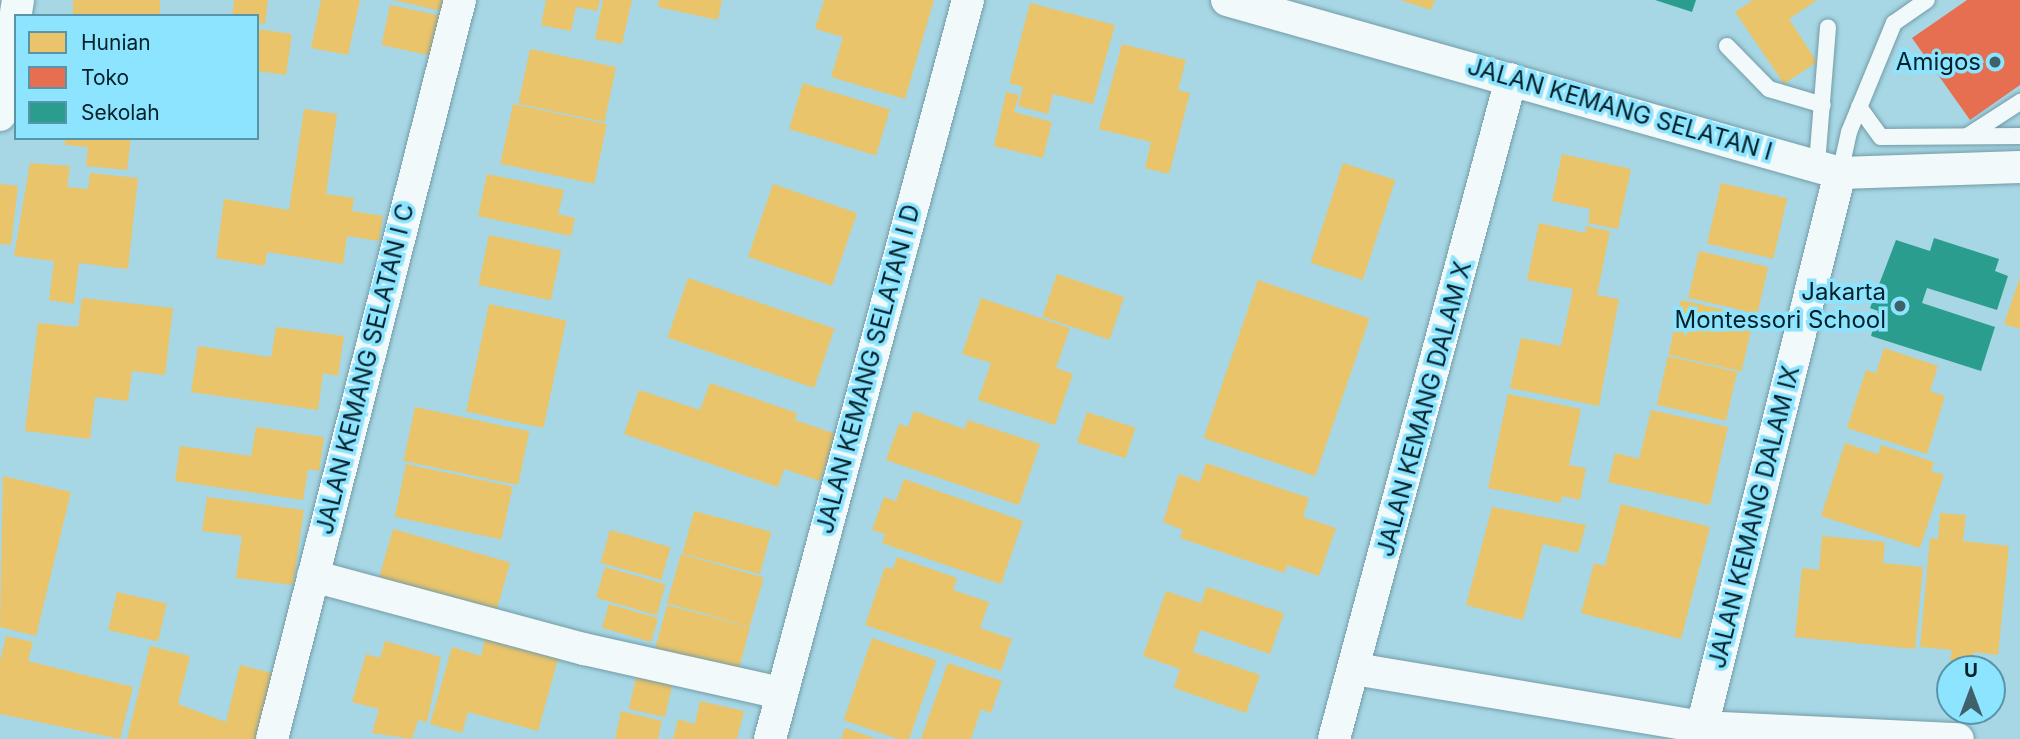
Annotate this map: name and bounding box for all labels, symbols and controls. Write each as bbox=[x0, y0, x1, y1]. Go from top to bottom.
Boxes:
legend bbox=[14, 14, 259, 140]
text: Hunian bbox=[81, 30, 151, 55]
place label: Amigos bbox=[1896, 48, 1981, 76]
street label: JALAN KEMANG SELATAN I bbox=[1464, 52, 1776, 166]
marker: Amigos bbox=[1987, 54, 2003, 70]
text: Toko bbox=[81, 65, 129, 90]
text: Sekolah bbox=[81, 100, 160, 125]
street label: JALAN KEMANG SELATAN I C bbox=[310, 201, 420, 537]
street label: JALAN KEMANG SELATAN I D bbox=[810, 201, 926, 537]
street label: JALAN KEMANG DALAM X bbox=[1371, 258, 1477, 560]
place label: Jakarta Montessori School bbox=[1675, 278, 1886, 334]
marker: Jakarta Montessori School bbox=[1892, 298, 1908, 314]
street label: JALAN KEMANG DALAM IX bbox=[1702, 363, 1806, 671]
north arrow bbox=[1936, 655, 2006, 725]
text: U bbox=[1964, 659, 1978, 682]

